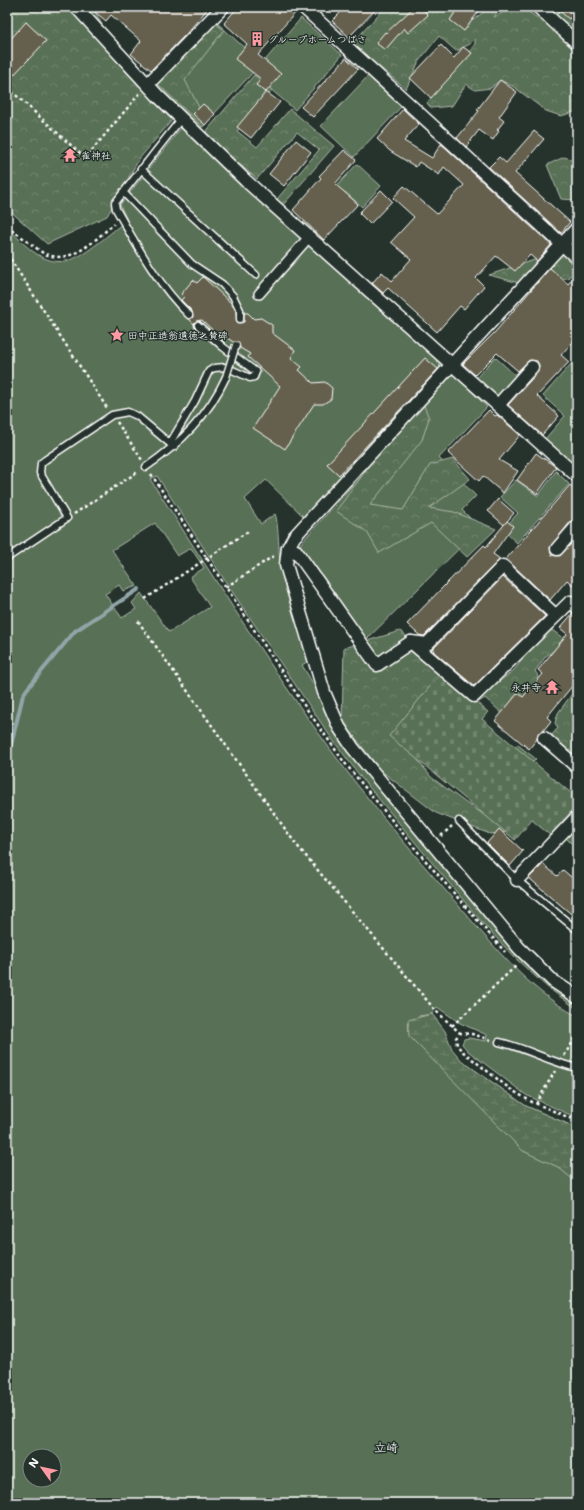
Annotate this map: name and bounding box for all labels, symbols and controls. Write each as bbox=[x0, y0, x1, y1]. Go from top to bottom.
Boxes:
building icon: グループホームつばさ bbox=[249, 31, 265, 47]
place label: グループホームつばさ bbox=[268, 33, 367, 46]
temple icon: 雀神社 bbox=[62, 147, 78, 163]
place label: 雀神社 bbox=[81, 149, 111, 162]
place icon: 田中正造翁遺徳之賛碑 bbox=[109, 327, 125, 343]
place label: 田中正造翁遺徳之賛碑 bbox=[128, 329, 228, 342]
temple icon: 永井寺 bbox=[544, 679, 560, 695]
place label: 永井寺 bbox=[511, 681, 541, 694]
district label: 立崎 bbox=[374, 1440, 398, 1456]
north arrow bbox=[22, 1448, 62, 1488]
text: N bbox=[25, 1455, 43, 1471]

